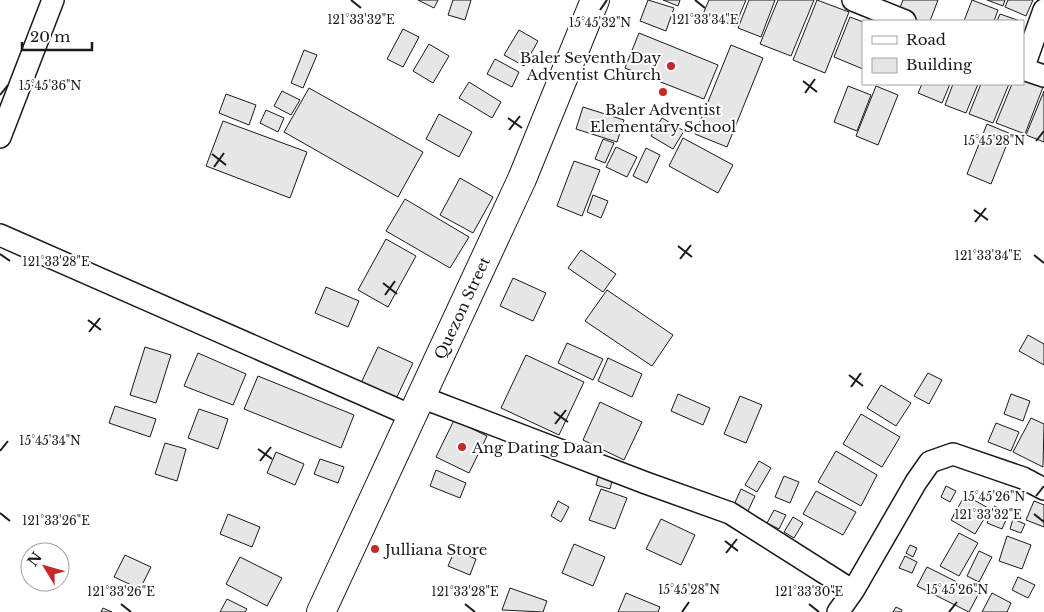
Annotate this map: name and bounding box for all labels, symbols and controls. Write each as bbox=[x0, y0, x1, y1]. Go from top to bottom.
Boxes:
text: 121°33'32"E bbox=[327, 12, 395, 27]
text: 121°33'34"E bbox=[672, 12, 739, 27]
text: 15°45'32"N bbox=[569, 15, 631, 30]
scale bar bbox=[22, 20, 92, 52]
legend bbox=[862, 20, 1024, 85]
text: 20 m bbox=[30, 27, 70, 46]
text: Road bbox=[906, 30, 946, 49]
place label: Baler Seventh Day Adventist Church bbox=[520, 48, 661, 84]
text: Building bbox=[906, 55, 973, 74]
marker: Baler Seventh Day Adventist Church bbox=[665, 60, 677, 72]
text: 15°45'36"N bbox=[19, 78, 82, 93]
marker: Baler Adventist Elementary School bbox=[657, 86, 669, 98]
place label: Baler Adventist Elementary School bbox=[590, 100, 736, 136]
text: 15°45'28"N bbox=[963, 133, 1025, 148]
text: 121°33'34"E bbox=[955, 248, 1022, 263]
street label: Quezon Street bbox=[430, 253, 494, 362]
text: 121°33'28"E bbox=[22, 254, 90, 269]
text: 15°45'34"N bbox=[19, 433, 81, 448]
place label: Ang Dating Daan bbox=[471, 438, 603, 457]
marker: Ang Dating Daan bbox=[456, 441, 468, 453]
text: 15°45'26"N bbox=[963, 489, 1026, 504]
text: 121°33'32"E bbox=[954, 507, 1022, 522]
text: 121°33'26"E bbox=[22, 513, 90, 528]
place label: Julliana Store bbox=[383, 540, 487, 559]
north arrow bbox=[20, 542, 70, 592]
marker: Julliana Store bbox=[369, 543, 381, 555]
text: N bbox=[23, 549, 46, 570]
text: 15°45'28"N bbox=[658, 582, 720, 597]
text: 15°45'26"N bbox=[926, 582, 989, 597]
text: 121°33'26"E bbox=[87, 584, 155, 599]
text: 121°33'28"E bbox=[431, 584, 499, 599]
text: 121°33'30"E bbox=[775, 584, 844, 599]

